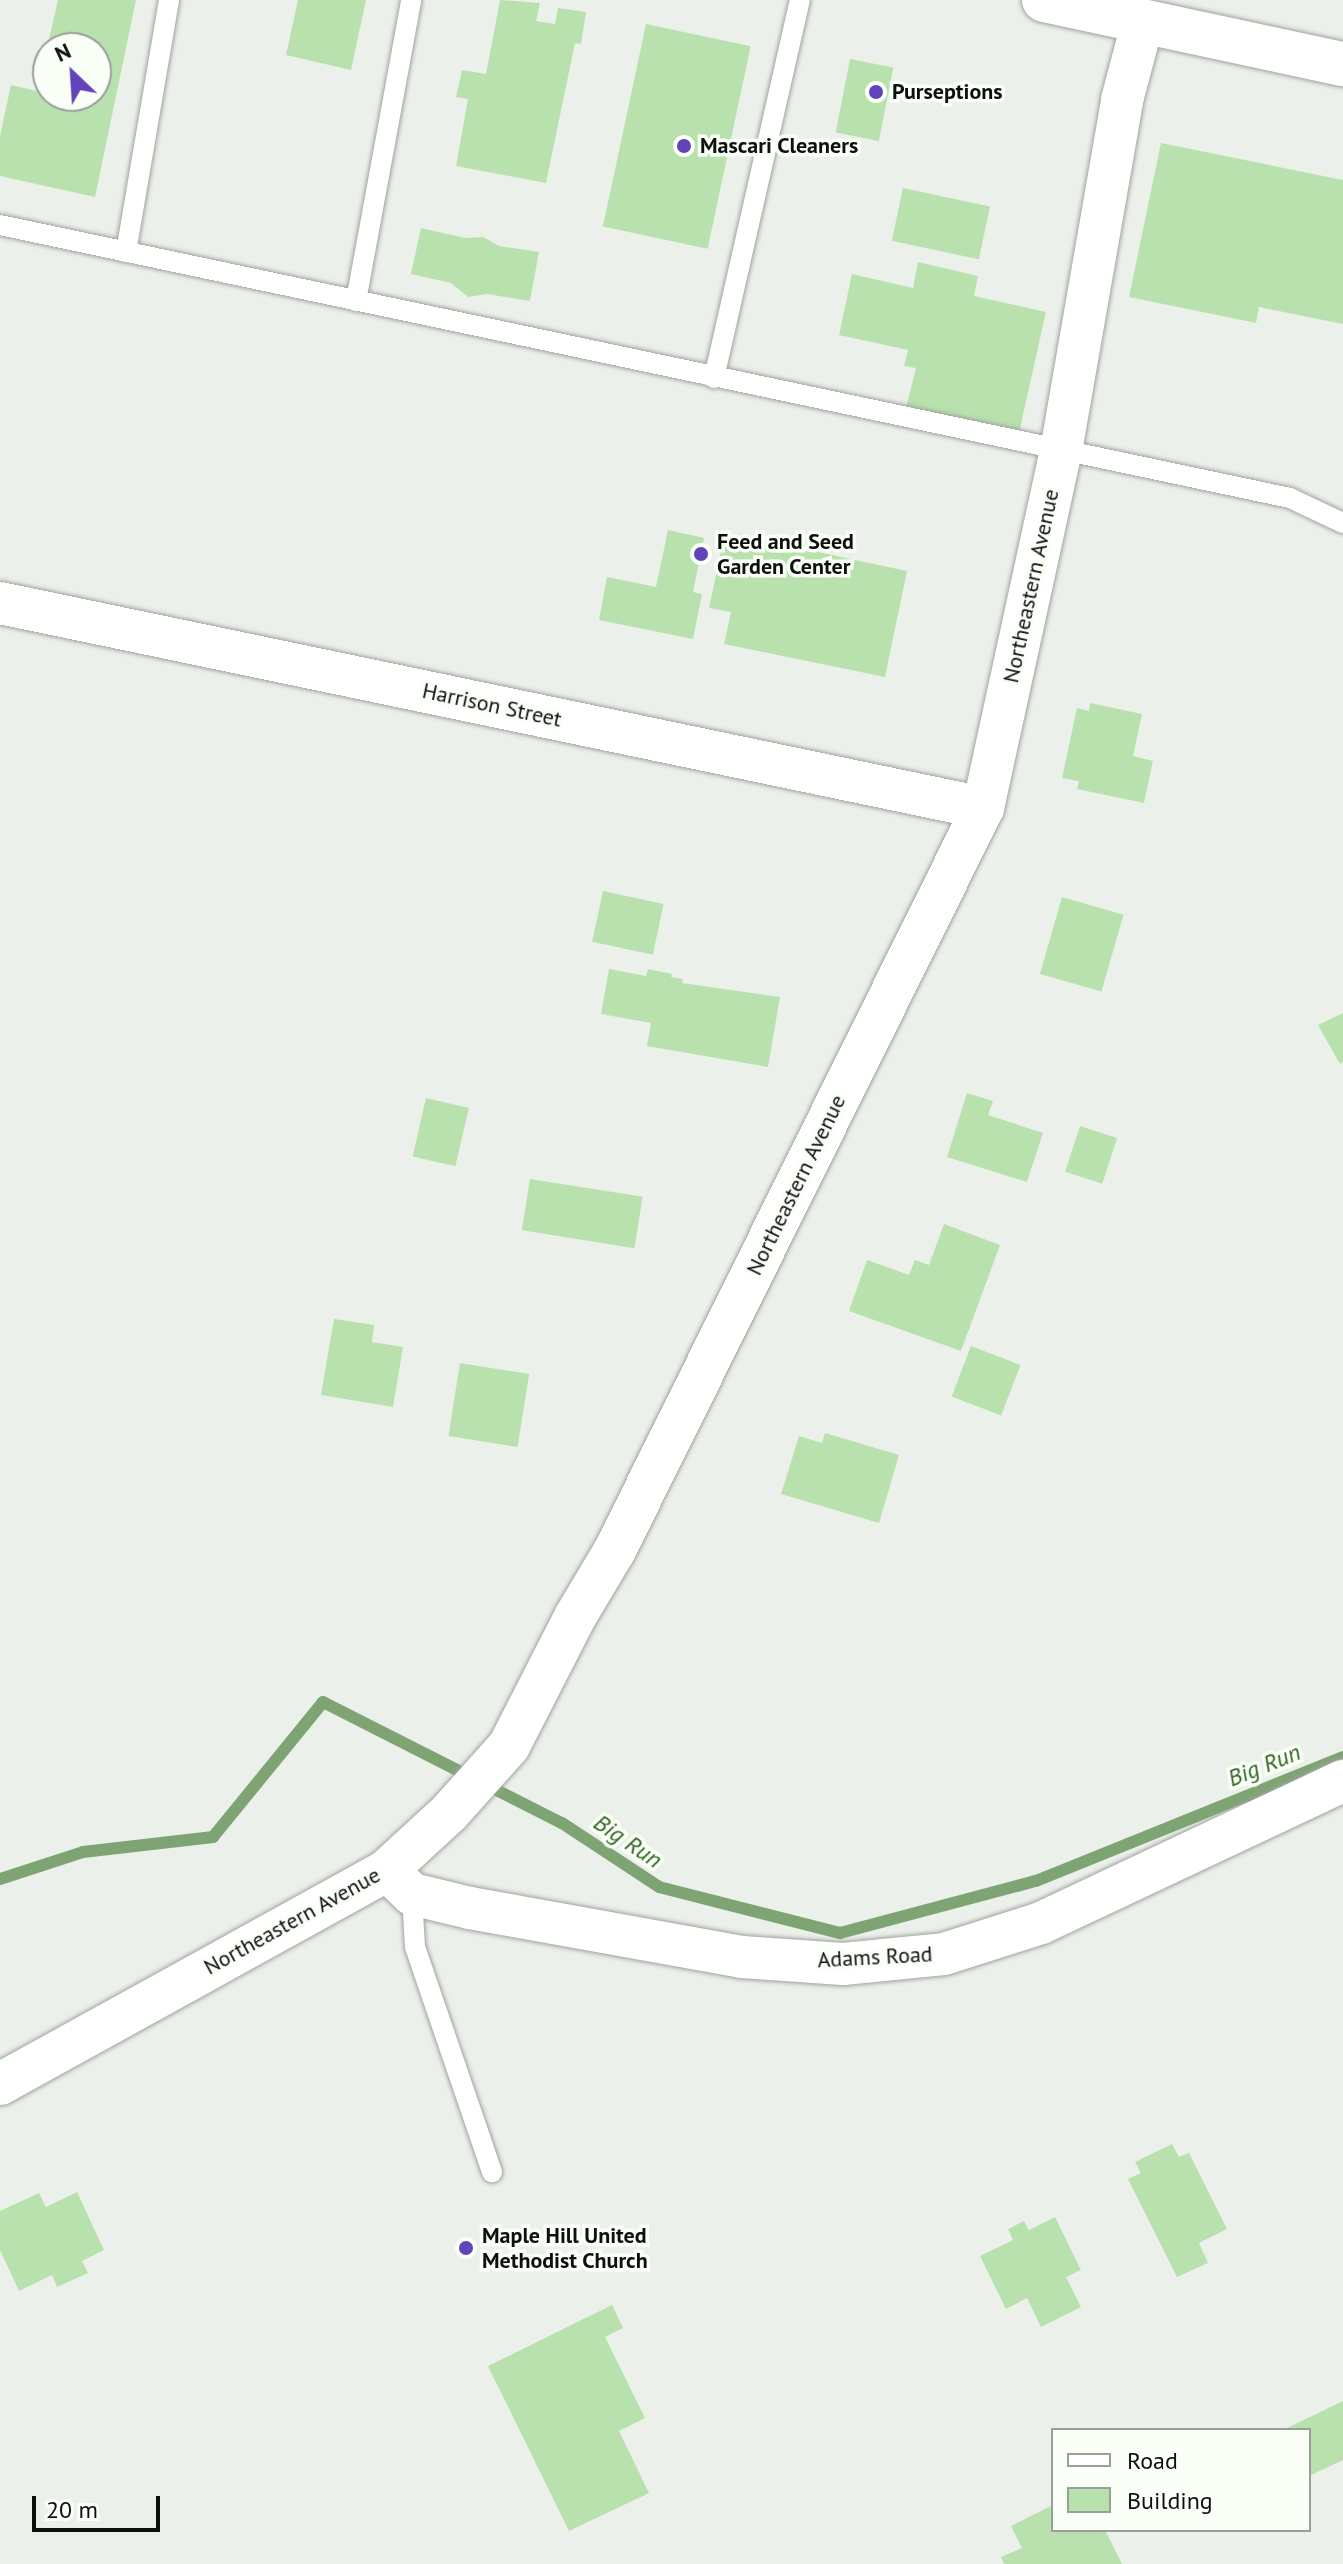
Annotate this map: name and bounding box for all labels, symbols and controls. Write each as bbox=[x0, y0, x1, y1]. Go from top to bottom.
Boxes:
north arrow bbox=[32, 32, 112, 112]
text: N bbox=[50, 36, 75, 68]
place label: Purseptions bbox=[892, 79, 1003, 105]
marker: Purseptions bbox=[867, 83, 885, 101]
place label: Mascari Cleaners bbox=[700, 133, 858, 159]
marker: Mascari Cleaners bbox=[675, 137, 693, 155]
street label: Northeastern Avenue bbox=[997, 486, 1065, 686]
place label: Feed and Seed Garden Center bbox=[717, 528, 854, 580]
marker: Feed and Seed Garden Center bbox=[692, 545, 710, 563]
street label: Harrison Street bbox=[420, 677, 564, 733]
street label: Northeastern Avenue bbox=[741, 1090, 851, 1280]
water label: Big Run bbox=[1223, 1737, 1305, 1793]
water label: Big Run bbox=[588, 1808, 668, 1874]
street label: Northeastern Avenue bbox=[199, 1861, 385, 1981]
street label: Adams Road bbox=[817, 1941, 933, 1973]
place label: Maple Hill United Methodist Church bbox=[482, 2222, 648, 2274]
marker: Maple Hill United Methodist Church bbox=[457, 2239, 475, 2257]
legend bbox=[1051, 2428, 1311, 2532]
text: Road bbox=[1127, 2445, 1178, 2476]
scale bar bbox=[36, 2480, 164, 2530]
text: Building bbox=[1127, 2485, 1213, 2516]
text: 20 m bbox=[46, 2494, 98, 2525]

